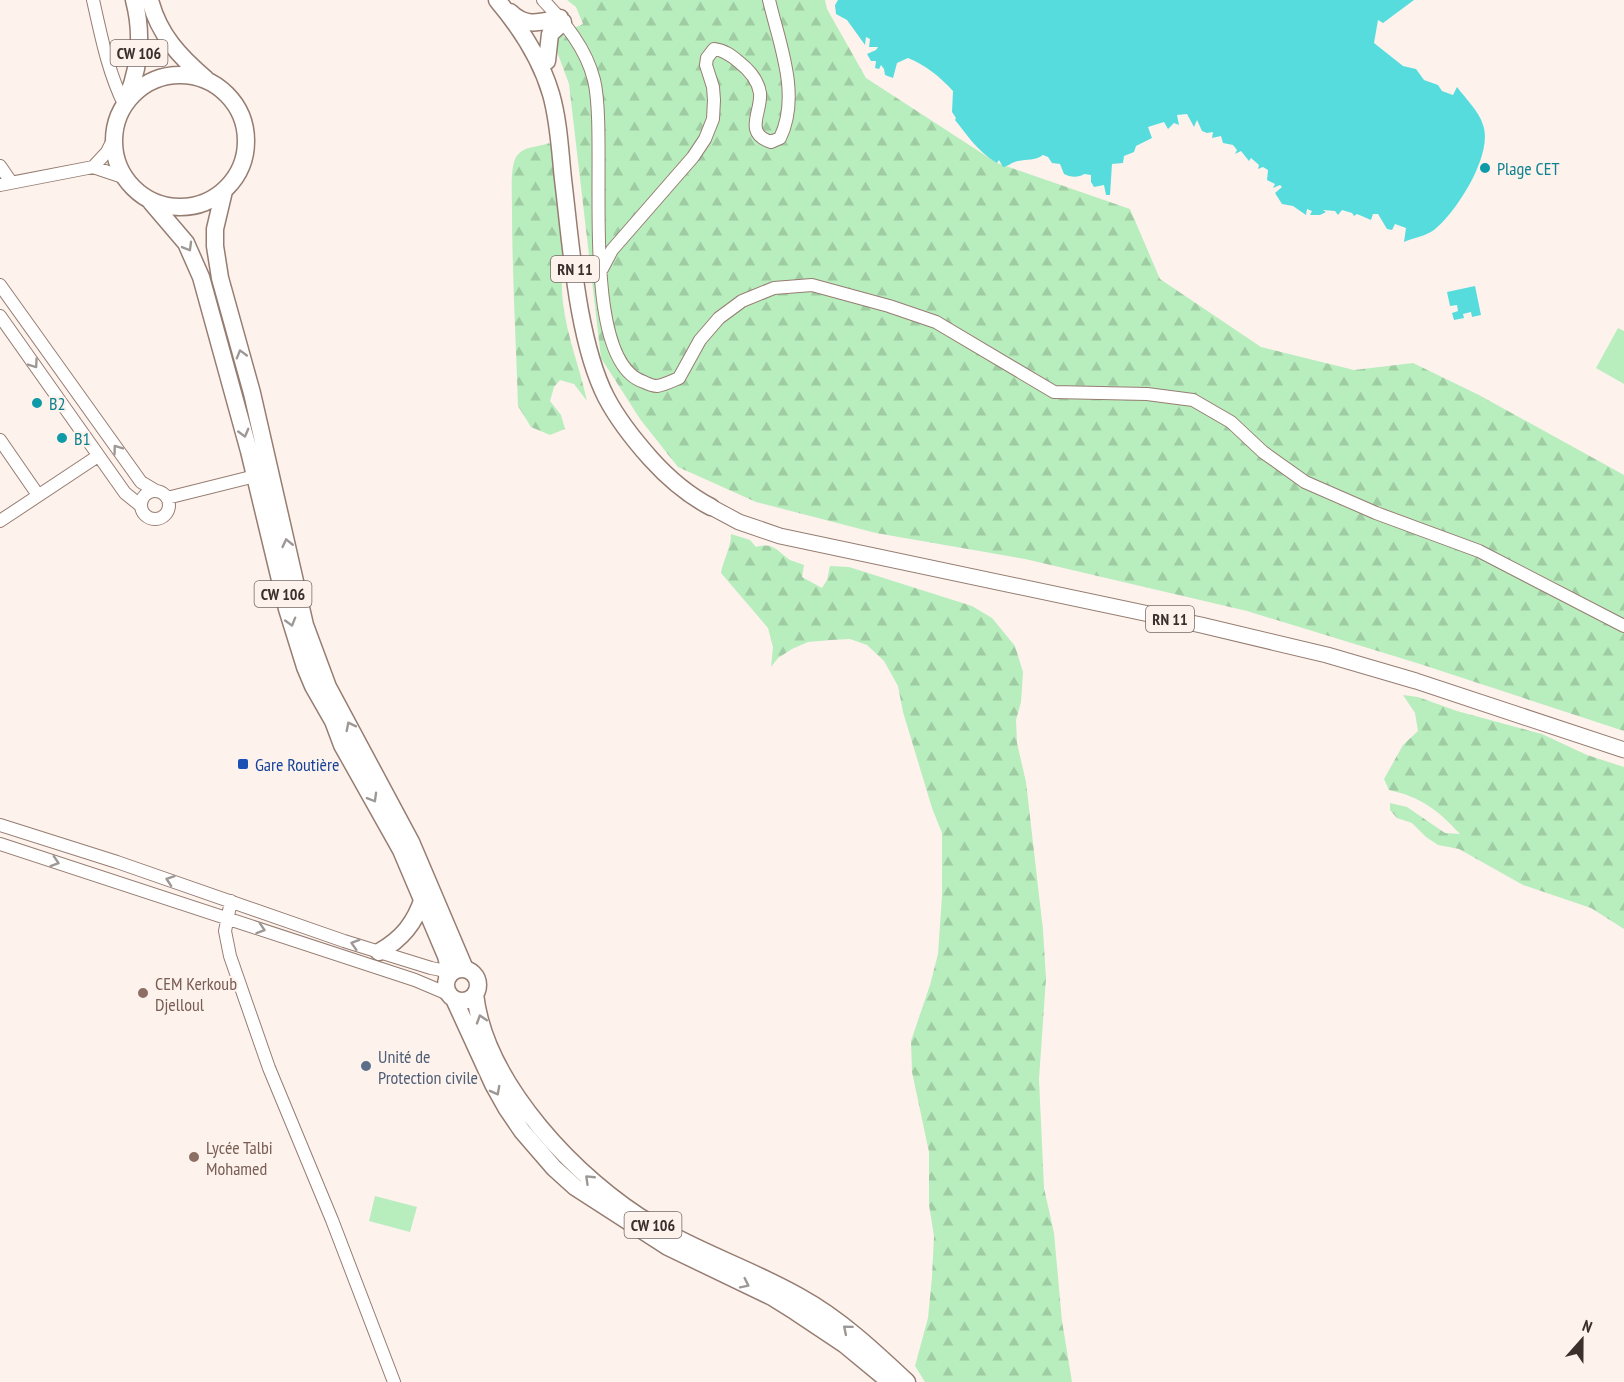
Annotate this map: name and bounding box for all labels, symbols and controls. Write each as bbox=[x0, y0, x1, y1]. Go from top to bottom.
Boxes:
road number: CW 106 bbox=[110, 40, 168, 66]
place label: Plage CET bbox=[1497, 157, 1560, 180]
marker: Plage CET bbox=[1478, 161, 1492, 175]
one-way arrow bbox=[181, 241, 192, 251]
road number: RN 11 bbox=[551, 256, 599, 282]
one-way arrow bbox=[235, 349, 248, 359]
one-way arrow bbox=[27, 358, 38, 369]
place label: B2 bbox=[49, 392, 66, 415]
marker: B2 bbox=[30, 396, 44, 410]
place label: B1 bbox=[74, 427, 91, 450]
one-way arrow bbox=[237, 427, 249, 438]
marker: B1 bbox=[55, 431, 69, 445]
one-way arrow bbox=[113, 444, 124, 455]
one-way arrow bbox=[281, 538, 294, 548]
road number: CW 106 bbox=[254, 581, 312, 607]
road number: RN 11 bbox=[1146, 606, 1194, 632]
one-way arrow bbox=[284, 616, 296, 627]
one-way arrow bbox=[346, 721, 358, 732]
place label: Gare Routière bbox=[255, 753, 339, 776]
marker: Gare Routière bbox=[236, 757, 250, 771]
one-way arrow bbox=[366, 792, 378, 802]
one-way arrow bbox=[50, 855, 60, 867]
one-way arrow bbox=[165, 875, 176, 888]
one-way arrow bbox=[255, 922, 266, 934]
one-way arrow bbox=[350, 939, 361, 951]
place label: CEM Kerkoub Djelloul bbox=[155, 972, 237, 1016]
marker: CEM Kerkoub Djelloul bbox=[136, 986, 150, 1000]
one-way arrow bbox=[476, 1014, 488, 1025]
place label: Unité de Protection civile bbox=[378, 1045, 478, 1089]
marker: Unité de Protection civile bbox=[359, 1059, 373, 1073]
one-way arrow bbox=[489, 1084, 501, 1095]
place label: Lycée Talbi Mohamed bbox=[206, 1136, 273, 1180]
marker: Lycée Talbi Mohamed bbox=[187, 1150, 201, 1164]
one-way arrow bbox=[586, 1175, 597, 1186]
road number: CW 106 bbox=[624, 1212, 682, 1238]
one-way arrow bbox=[738, 1276, 749, 1288]
north arrow bbox=[1552, 1310, 1612, 1370]
text: N bbox=[1580, 1315, 1595, 1337]
one-way arrow bbox=[843, 1325, 854, 1336]

